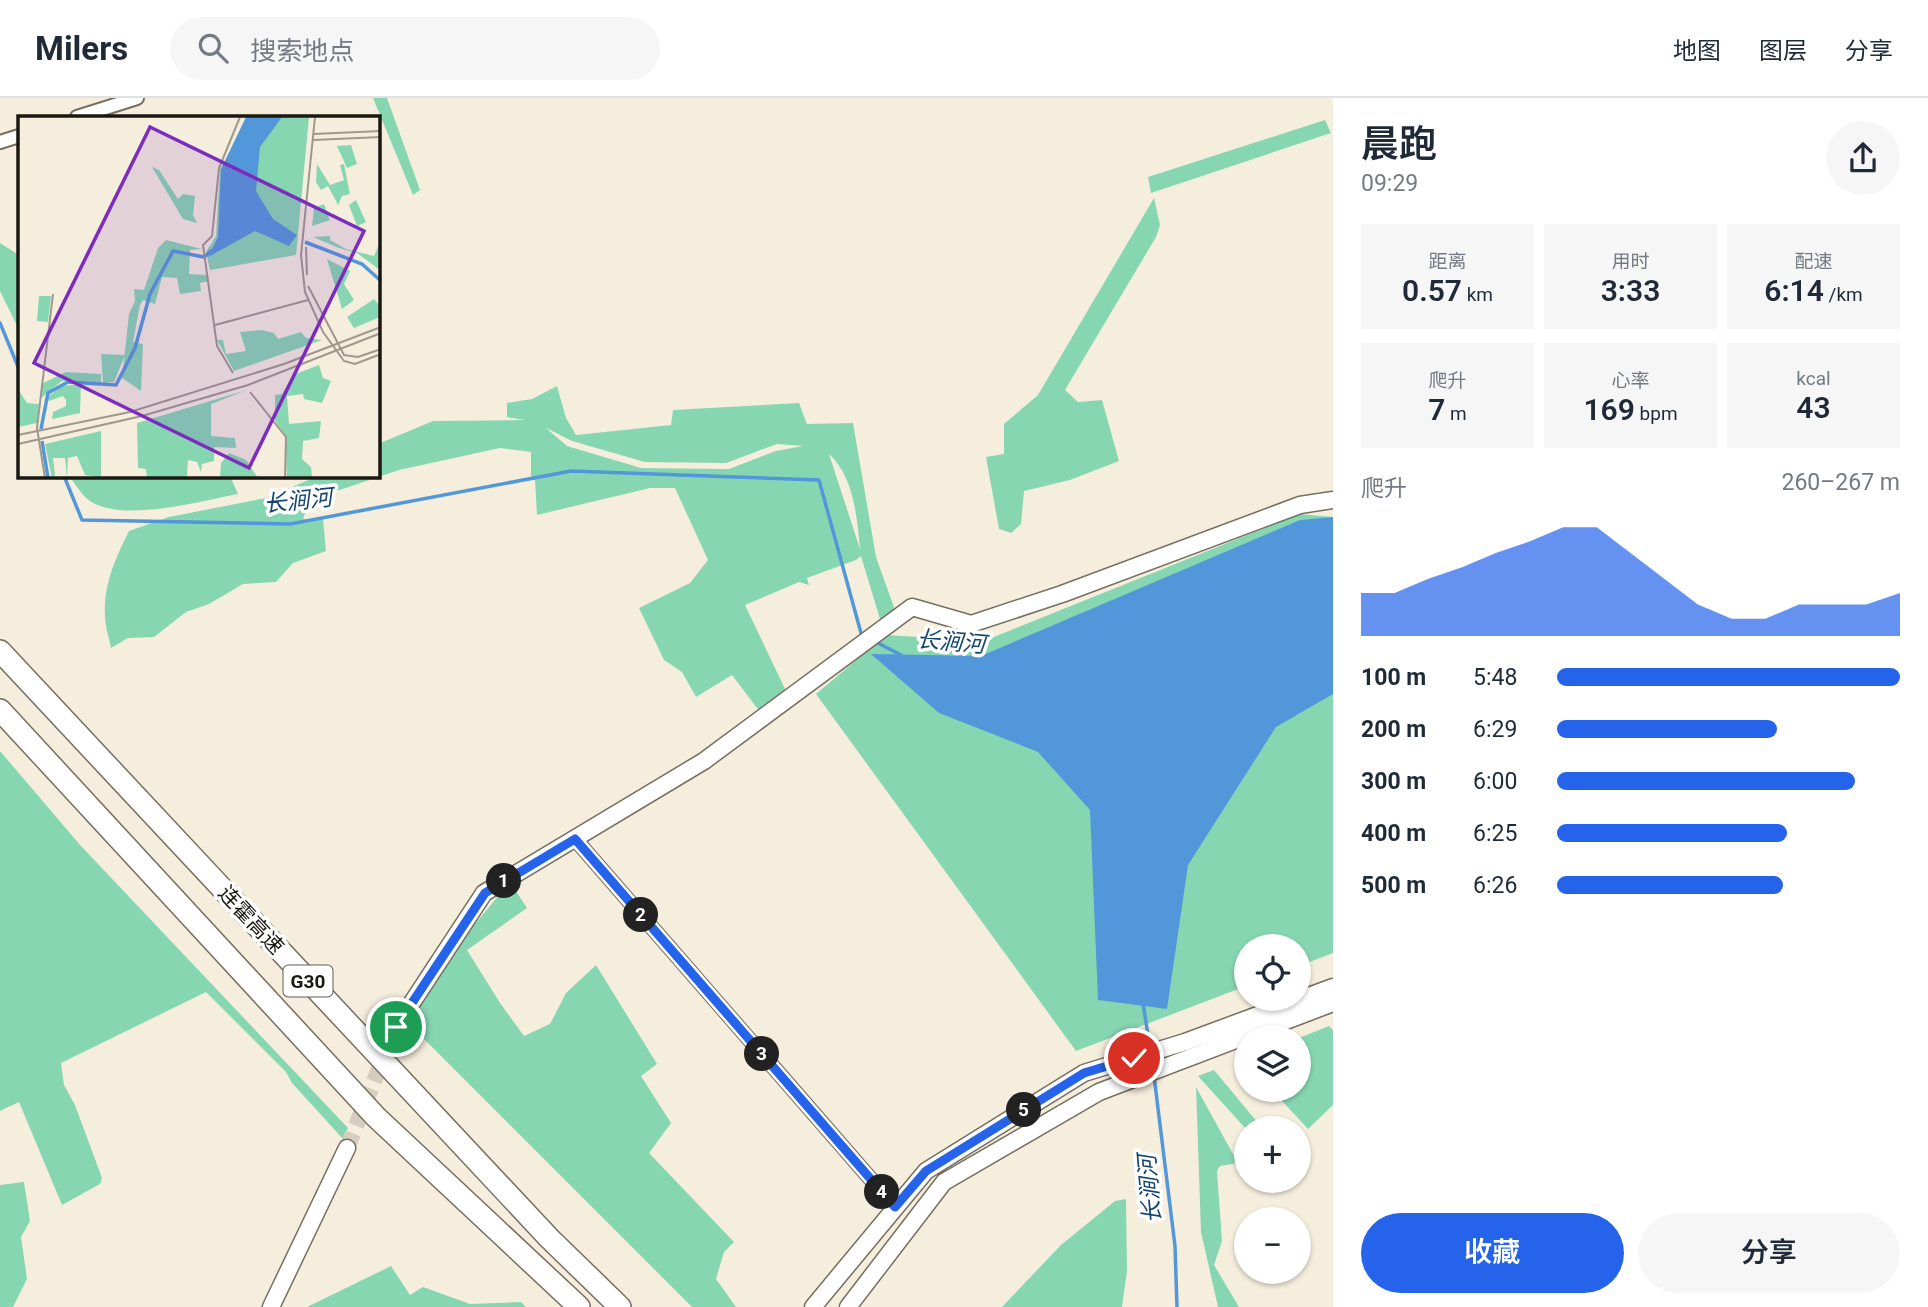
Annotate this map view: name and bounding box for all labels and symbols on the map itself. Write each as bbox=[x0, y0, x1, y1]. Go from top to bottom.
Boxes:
inset map bbox=[18, 116, 380, 478]
water label: 长涧河 bbox=[262, 484, 338, 518]
water label: 长涧河 bbox=[915, 626, 991, 659]
pin: 1 bbox=[486, 864, 522, 898]
street label: 连霍高速 bbox=[214, 881, 288, 959]
pin: 2 bbox=[624, 898, 658, 932]
road number: G30 bbox=[284, 966, 332, 996]
pin bbox=[366, 997, 426, 1057]
pin bbox=[1104, 1028, 1164, 1088]
pin: 3 bbox=[744, 1037, 780, 1072]
pin: 5 bbox=[1006, 1093, 1042, 1128]
water label: 长涧河 bbox=[1133, 1149, 1166, 1225]
pin: 4 bbox=[864, 1174, 900, 1210]

